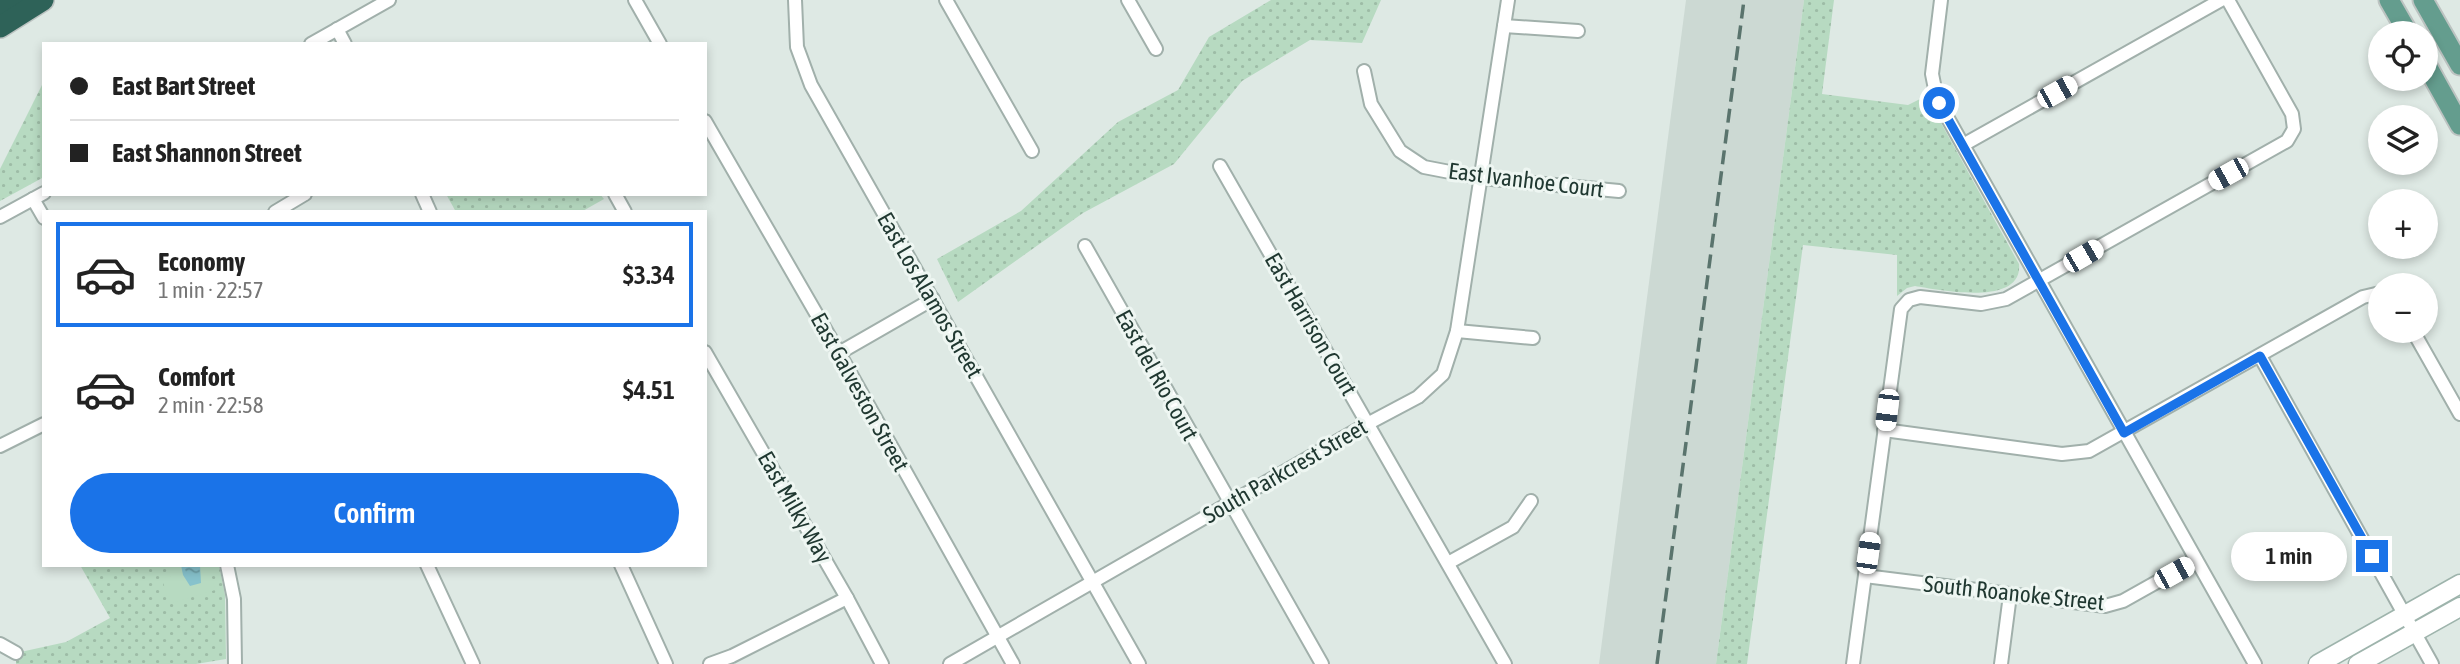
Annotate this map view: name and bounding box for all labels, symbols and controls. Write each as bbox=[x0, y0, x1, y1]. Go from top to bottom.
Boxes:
map controls bbox=[2368, 21, 2438, 343]
button: locate bbox=[2368, 21, 2438, 91]
text: East Bart Street bbox=[112, 71, 255, 101]
car bbox=[2034, 73, 2081, 111]
route start bbox=[1923, 87, 1955, 119]
button: layers bbox=[2368, 105, 2438, 175]
text: East Shannon Street bbox=[112, 138, 302, 168]
car bbox=[2205, 155, 2252, 193]
street label: East Ivanhoe Court bbox=[1447, 158, 1605, 202]
button: + bbox=[2368, 189, 2438, 259]
street label: East Los Alamos Street bbox=[872, 208, 988, 382]
car bbox=[2060, 236, 2107, 276]
icon: car bbox=[74, 243, 137, 306]
text: Economy bbox=[158, 247, 245, 277]
street label: East Harrison Court bbox=[1260, 248, 1362, 400]
text: $3.34 bbox=[623, 260, 675, 290]
button: − bbox=[2368, 273, 2438, 343]
text: 1 min · 22:57 bbox=[158, 277, 264, 303]
street label: East del Rio Court bbox=[1110, 305, 1204, 445]
street label: East Galveston Street bbox=[806, 308, 914, 476]
icon: car bbox=[74, 358, 137, 421]
text: Comfort bbox=[158, 362, 235, 392]
text: $4.51 bbox=[623, 375, 675, 405]
car bbox=[1875, 388, 1900, 432]
text: 2 min · 22:58 bbox=[158, 392, 264, 418]
street label: South Parkcrest Street bbox=[1199, 414, 1371, 528]
street label: East Milky Way bbox=[753, 447, 837, 567]
button: Confirm bbox=[70, 473, 679, 553]
car bbox=[1855, 531, 1882, 575]
callout: 1 min bbox=[2232, 532, 2348, 580]
route end bbox=[2356, 540, 2388, 572]
text: 1 min bbox=[2266, 543, 2312, 569]
car bbox=[2151, 554, 2198, 592]
street label: South Roanoke Street bbox=[1923, 571, 2105, 615]

